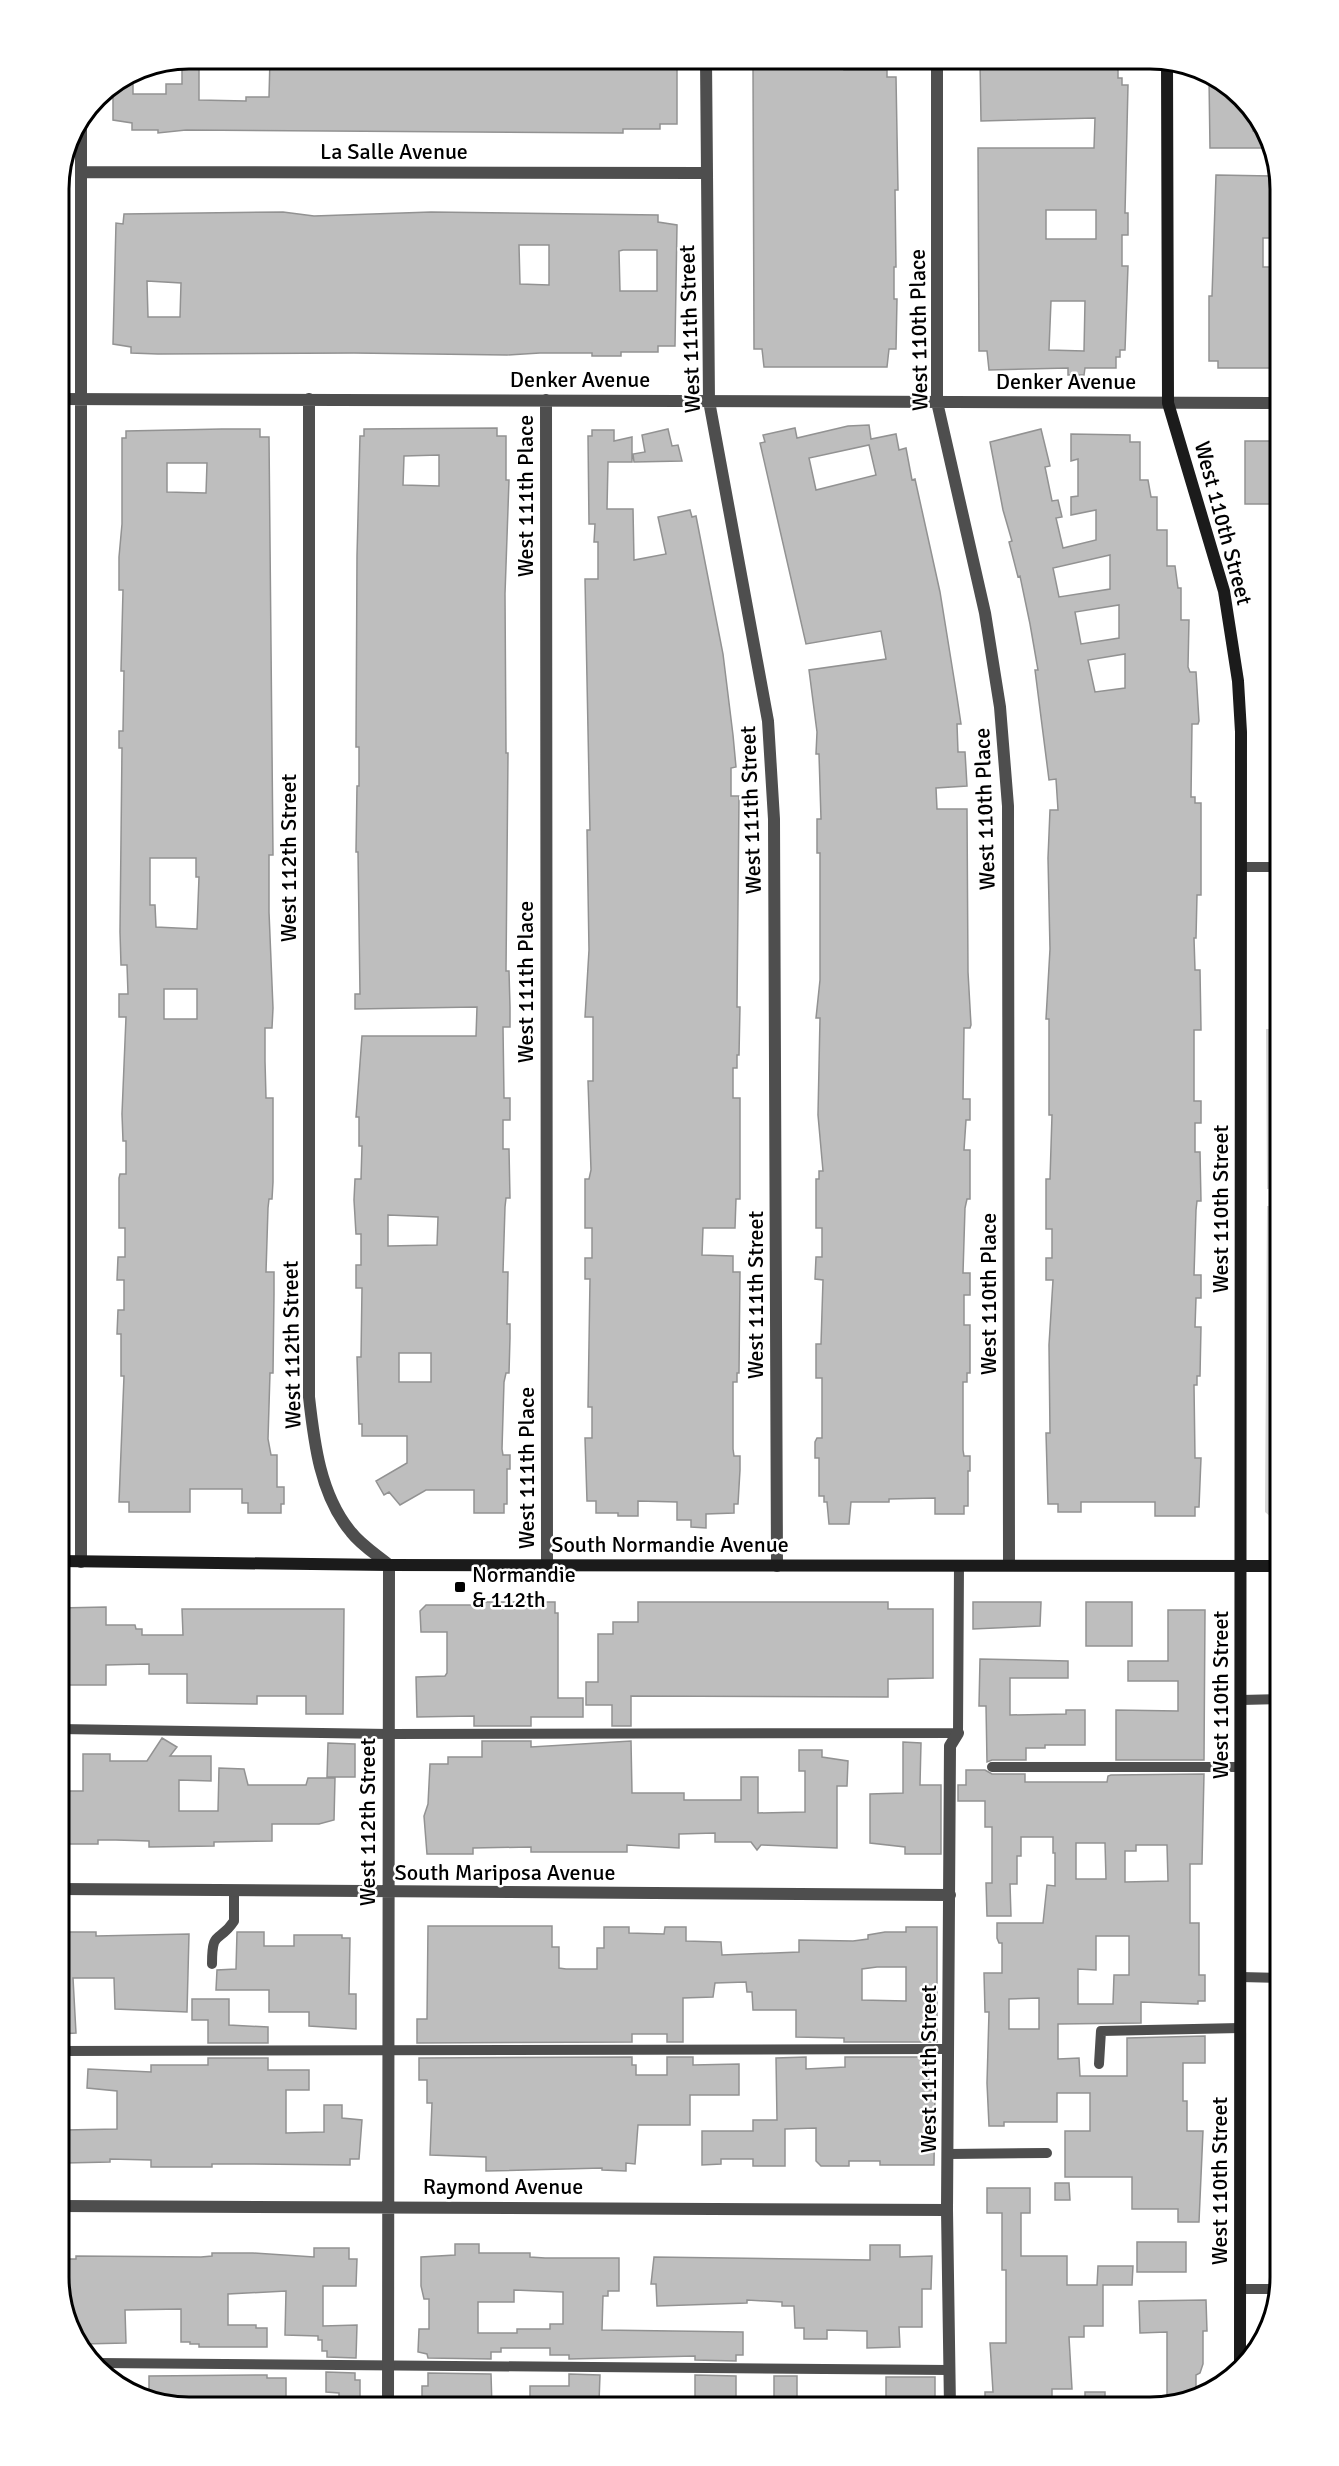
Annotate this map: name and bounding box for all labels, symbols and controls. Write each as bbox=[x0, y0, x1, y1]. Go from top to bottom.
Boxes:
street label: La Salle Avenue bbox=[320, 138, 468, 165]
street label: West 111th Street bbox=[673, 244, 706, 414]
street label: West 110th Place bbox=[904, 249, 933, 411]
street label: Denker Avenue bbox=[510, 366, 650, 393]
street label: Denker Avenue bbox=[996, 368, 1136, 395]
street label: West 111th Place bbox=[512, 415, 539, 577]
street label: West 110th Street bbox=[1189, 438, 1258, 608]
street label: West 111th Street bbox=[734, 725, 767, 895]
street label: West 110th Place bbox=[968, 727, 1001, 891]
street label: West 112th Street bbox=[275, 773, 302, 942]
street label: West 111th Place bbox=[512, 901, 539, 1063]
street label: West 110th Street bbox=[1207, 1124, 1234, 1293]
street label: West 111th Street bbox=[742, 1210, 769, 1379]
street label: West 110th Place bbox=[975, 1213, 1002, 1375]
street label: West 112th Street bbox=[277, 1260, 306, 1429]
street label: West 111th Place bbox=[513, 1387, 540, 1549]
street label: South Normandie Avenue bbox=[551, 1531, 789, 1558]
place label: Normandie & 112th bbox=[472, 1561, 576, 1613]
marker: Normandie & 112th bbox=[453, 1580, 467, 1594]
street label: West 110th Street bbox=[1207, 1610, 1234, 1779]
street label: West 112th Street bbox=[354, 1737, 381, 1906]
street label: South Mariposa Avenue bbox=[394, 1859, 616, 1886]
street label: West 111th Street bbox=[915, 1984, 942, 2153]
street label: West 110th Street bbox=[1206, 2096, 1233, 2265]
street label: Raymond Avenue bbox=[423, 2173, 583, 2200]

